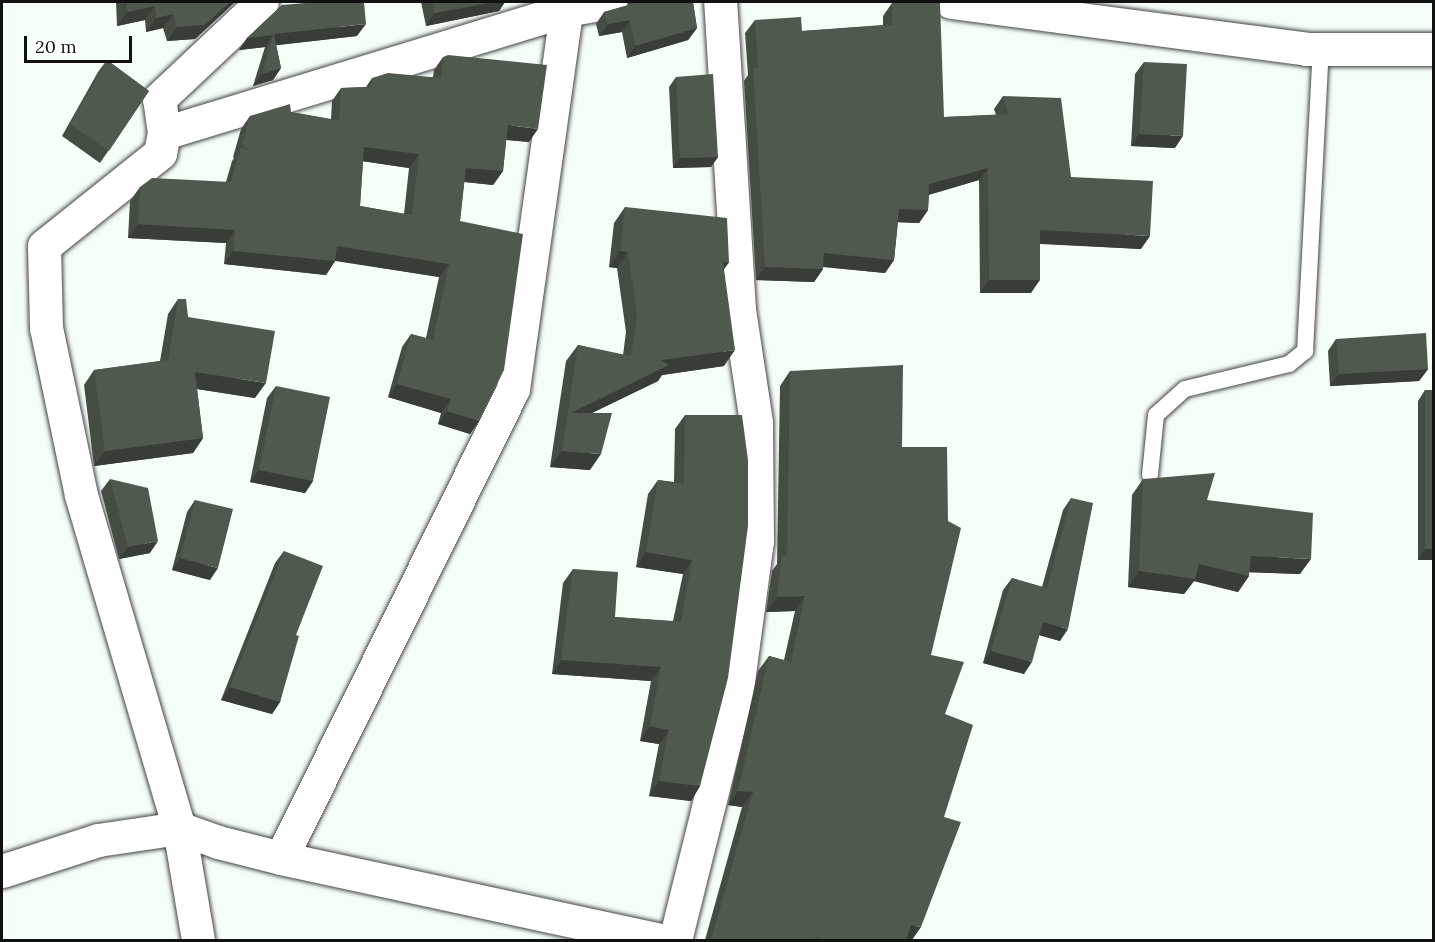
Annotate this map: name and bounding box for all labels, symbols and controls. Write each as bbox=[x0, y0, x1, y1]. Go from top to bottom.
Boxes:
scale bar bbox=[27, 24, 135, 62]
text: 20 m bbox=[35, 35, 77, 58]

